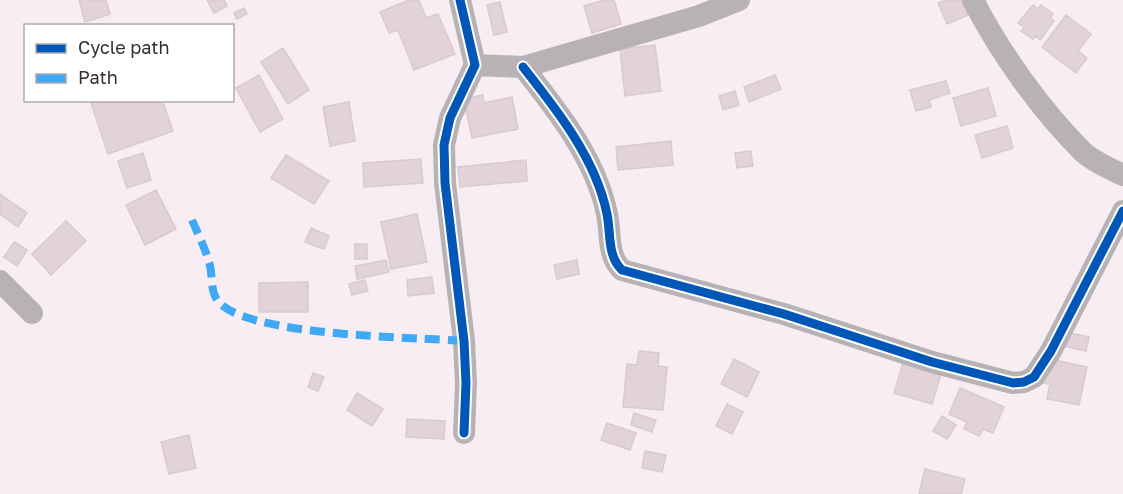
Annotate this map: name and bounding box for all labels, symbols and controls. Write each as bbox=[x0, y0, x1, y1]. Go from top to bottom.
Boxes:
legend bbox=[24, 24, 234, 102]
text: Cycle path bbox=[78, 36, 170, 58]
text: Path bbox=[78, 66, 118, 88]

